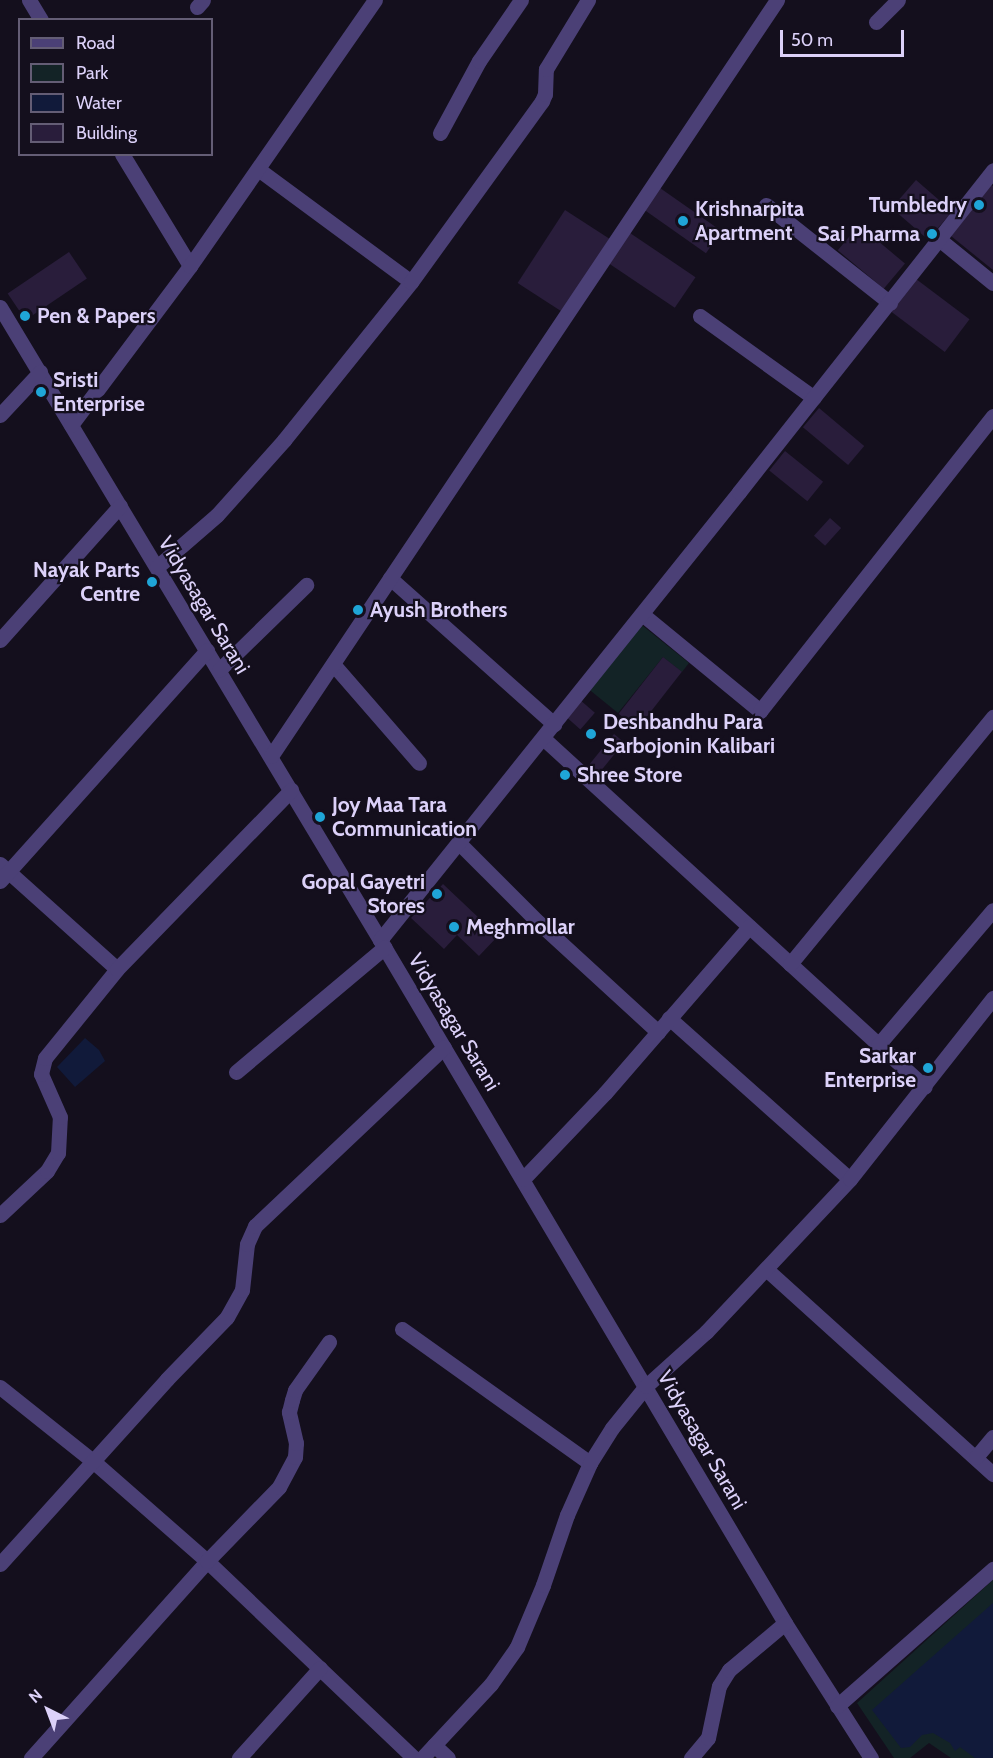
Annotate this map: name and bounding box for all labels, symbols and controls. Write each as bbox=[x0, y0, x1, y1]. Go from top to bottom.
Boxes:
legend bbox=[18, 18, 213, 156]
scale bar bbox=[783, 18, 908, 56]
text: 50 m bbox=[791, 29, 833, 51]
text: Road bbox=[76, 32, 115, 54]
text: Park bbox=[76, 62, 108, 84]
text: Water bbox=[76, 92, 122, 114]
text: Building bbox=[76, 122, 137, 144]
place label: Tumbledry bbox=[869, 192, 967, 218]
place label: Krishnarpita Apartment bbox=[695, 196, 804, 246]
marker: Tumbledry bbox=[972, 198, 986, 212]
marker: Krishnarpita Apartment bbox=[676, 214, 690, 228]
place label: Sai Pharma bbox=[818, 221, 920, 247]
marker: Sai Pharma bbox=[925, 227, 939, 241]
place label: Pen & Papers bbox=[37, 303, 156, 329]
marker: Pen & Papers bbox=[18, 309, 32, 323]
place label: Sristi Enterprise bbox=[53, 367, 145, 417]
marker: Sristi Enterprise bbox=[34, 385, 48, 399]
street label: Vidyasagar Sarani bbox=[153, 532, 255, 678]
place label: Nayak Parts Centre bbox=[33, 557, 140, 607]
marker: Nayak Parts Centre bbox=[145, 575, 159, 589]
place label: Ayush Brothers bbox=[370, 597, 507, 623]
marker: Ayush Brothers bbox=[351, 603, 365, 617]
place label: Deshbandhu Para Sarbojonin Kalibari bbox=[603, 709, 775, 759]
marker: Deshbandhu Para Sarbojonin Kalibari bbox=[584, 727, 598, 741]
place label: Shree Store bbox=[577, 762, 682, 788]
marker: Shree Store bbox=[558, 768, 572, 782]
place label: Joy Maa Tara Communication bbox=[332, 792, 477, 842]
marker: Joy Maa Tara Communication bbox=[313, 810, 327, 824]
place label: Gopal Gayetri Stores bbox=[301, 869, 425, 919]
marker: Gopal Gayetri Stores bbox=[430, 887, 444, 901]
place label: Meghmollar bbox=[466, 914, 575, 940]
marker: Meghmollar bbox=[447, 920, 461, 934]
street label: Vidyasagar Sarani bbox=[403, 949, 505, 1095]
place label: Sarkar Enterprise bbox=[824, 1043, 916, 1093]
marker: Sarkar Enterprise bbox=[921, 1061, 935, 1075]
street label: Vidyasagar Sarani bbox=[652, 1366, 752, 1514]
north arrow bbox=[18, 1680, 78, 1740]
text: N bbox=[25, 1685, 46, 1707]

